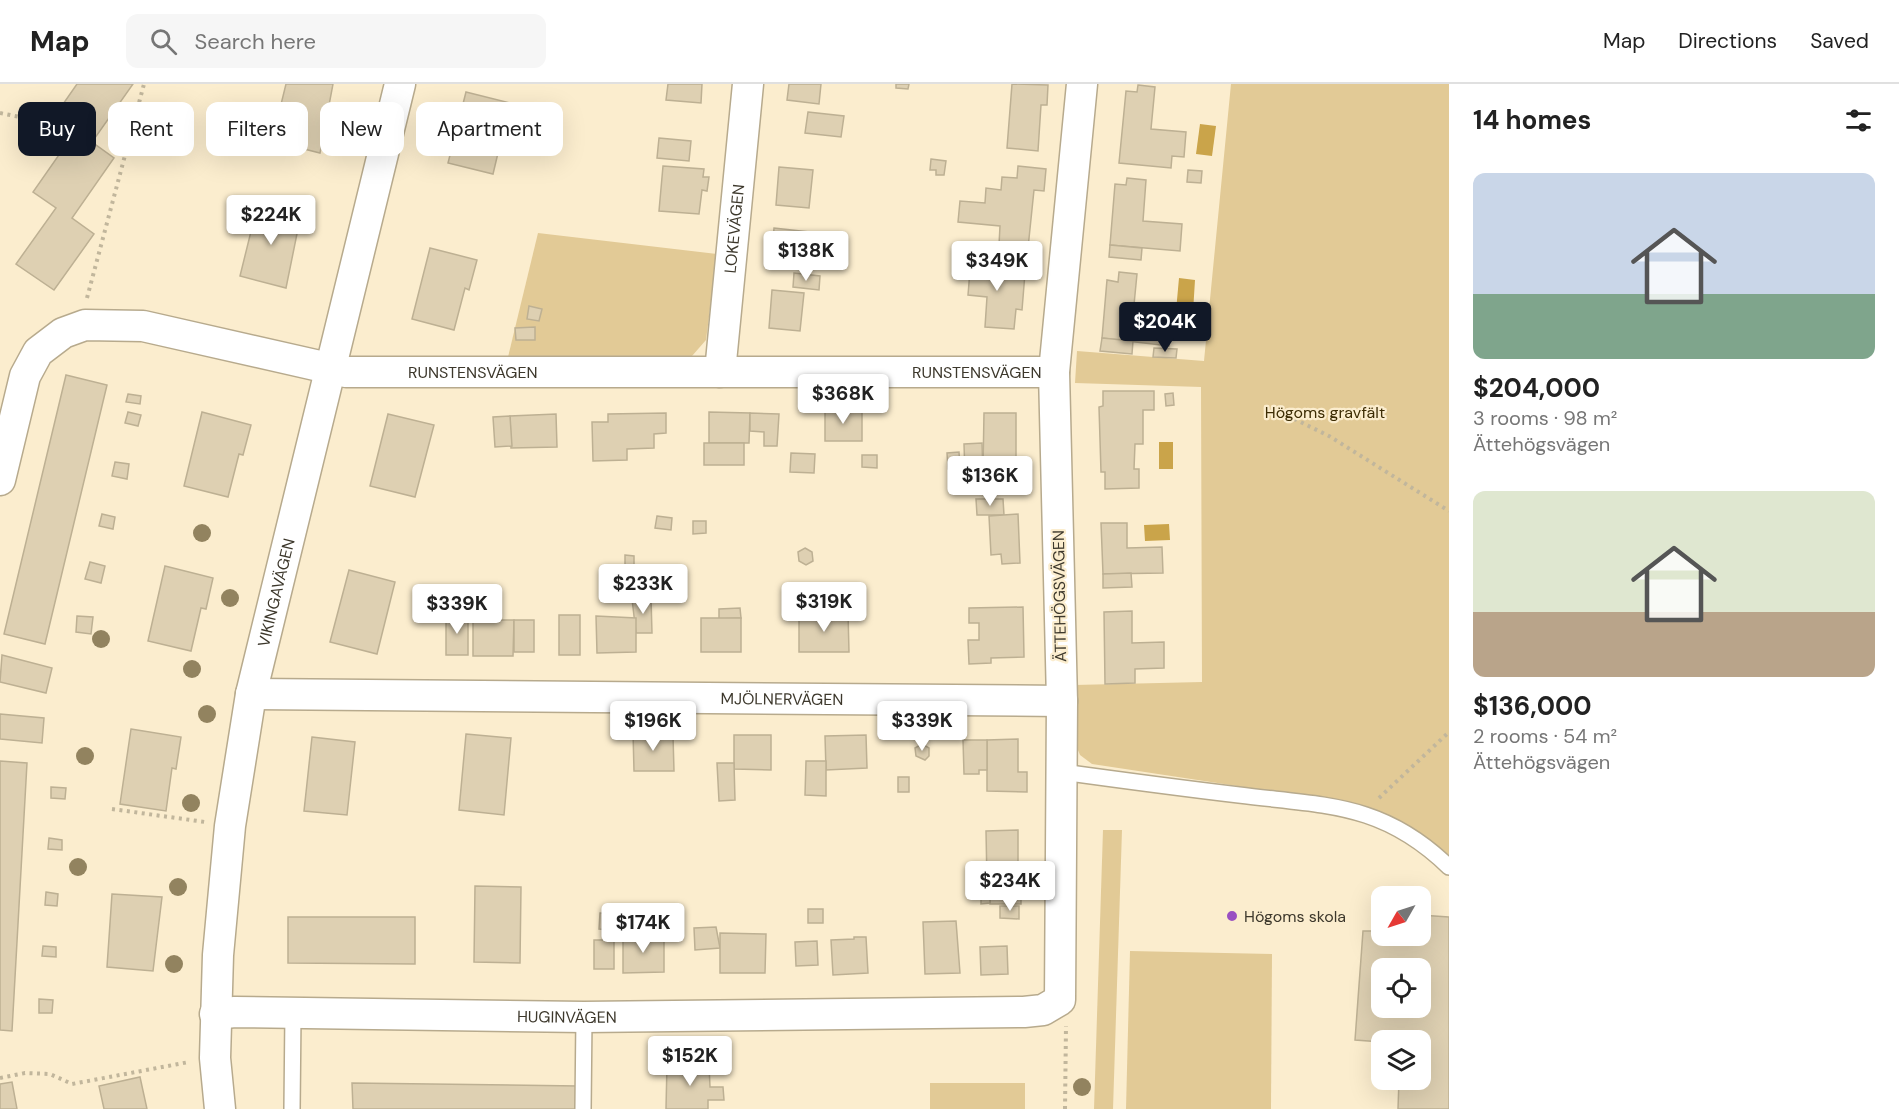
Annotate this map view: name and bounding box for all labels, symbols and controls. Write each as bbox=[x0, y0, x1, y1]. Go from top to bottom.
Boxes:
search box bbox=[126, 14, 546, 68]
text: Map bbox=[30, 23, 90, 60]
icon: search bbox=[147, 25, 180, 58]
text: Search here bbox=[195, 27, 316, 56]
text: Map bbox=[1603, 27, 1645, 55]
text: Directions bbox=[1678, 27, 1777, 55]
text: Saved bbox=[1810, 27, 1869, 55]
chip: Buy bbox=[18, 102, 96, 156]
chip: Rent bbox=[108, 102, 194, 156]
chip: Filters bbox=[206, 102, 308, 156]
chip: New bbox=[320, 102, 404, 156]
chip: Apartment bbox=[416, 102, 563, 156]
text: 14 homes bbox=[1473, 103, 1591, 137]
icon: filters bbox=[1842, 104, 1875, 137]
street label: LOKEVÄGEN bbox=[720, 183, 749, 274]
pin: $224K bbox=[229, 195, 313, 246]
text: $224K bbox=[240, 201, 302, 227]
icon: home bbox=[1620, 212, 1728, 320]
pin: $138K bbox=[764, 231, 848, 282]
text: $138K bbox=[777, 237, 835, 263]
pin: $349K bbox=[955, 241, 1039, 292]
text: $349K bbox=[966, 247, 1028, 273]
pin: $204K bbox=[1123, 302, 1207, 353]
text: $204K bbox=[1133, 308, 1197, 334]
street label: RUNSTENSVÄGEN bbox=[408, 362, 538, 383]
street label: RUNSTENSVÄGEN bbox=[912, 362, 1042, 383]
text: $204,000 bbox=[1473, 371, 1600, 405]
pin: $368K bbox=[801, 374, 885, 425]
text: $368K bbox=[812, 380, 874, 406]
park label: Högoms gravfält bbox=[1265, 402, 1385, 423]
text: 3 rooms · 98 m² bbox=[1473, 405, 1617, 431]
text: Ättehögsvägen bbox=[1473, 431, 1610, 457]
pin: $136K bbox=[948, 456, 1032, 507]
text: $136K bbox=[961, 462, 1019, 488]
street label: ÄTTEHÖGSVÄGEN bbox=[1048, 530, 1071, 662]
icon: home bbox=[1620, 530, 1728, 638]
street label: VIKINGAVÄGEN bbox=[253, 536, 300, 649]
pin: $233K bbox=[601, 564, 685, 615]
text: $233K bbox=[613, 570, 673, 596]
pin: $319K bbox=[782, 582, 866, 633]
pin: $339K bbox=[415, 584, 499, 635]
text: $319K bbox=[795, 588, 853, 614]
text: $339K bbox=[426, 590, 488, 616]
street label: MJÖLNERVÄGEN bbox=[720, 688, 844, 710]
text: $136,000 bbox=[1473, 689, 1592, 723]
pin: $196K bbox=[611, 701, 695, 752]
pin: $339K bbox=[880, 701, 964, 752]
text: $196K bbox=[624, 707, 682, 733]
text: $339K bbox=[891, 707, 953, 733]
text: 2 rooms · 54 m² bbox=[1473, 723, 1617, 749]
text: Ättehögsvägen bbox=[1473, 749, 1610, 775]
pin: $234K bbox=[968, 861, 1052, 912]
text: $234K bbox=[979, 867, 1041, 893]
north arrow bbox=[1371, 886, 1431, 946]
map controls bbox=[1371, 886, 1431, 1090]
pin: $174K bbox=[601, 903, 685, 954]
place label: Högoms skola bbox=[1244, 906, 1346, 927]
text: $174K bbox=[615, 909, 671, 935]
marker: Högoms skola bbox=[1225, 909, 1239, 923]
button: locate bbox=[1371, 958, 1431, 1018]
street label: HUGINVÄGEN bbox=[517, 1006, 617, 1028]
button: layers bbox=[1371, 1030, 1431, 1090]
pin: $152K bbox=[648, 1036, 732, 1087]
text: $152K bbox=[662, 1042, 718, 1068]

